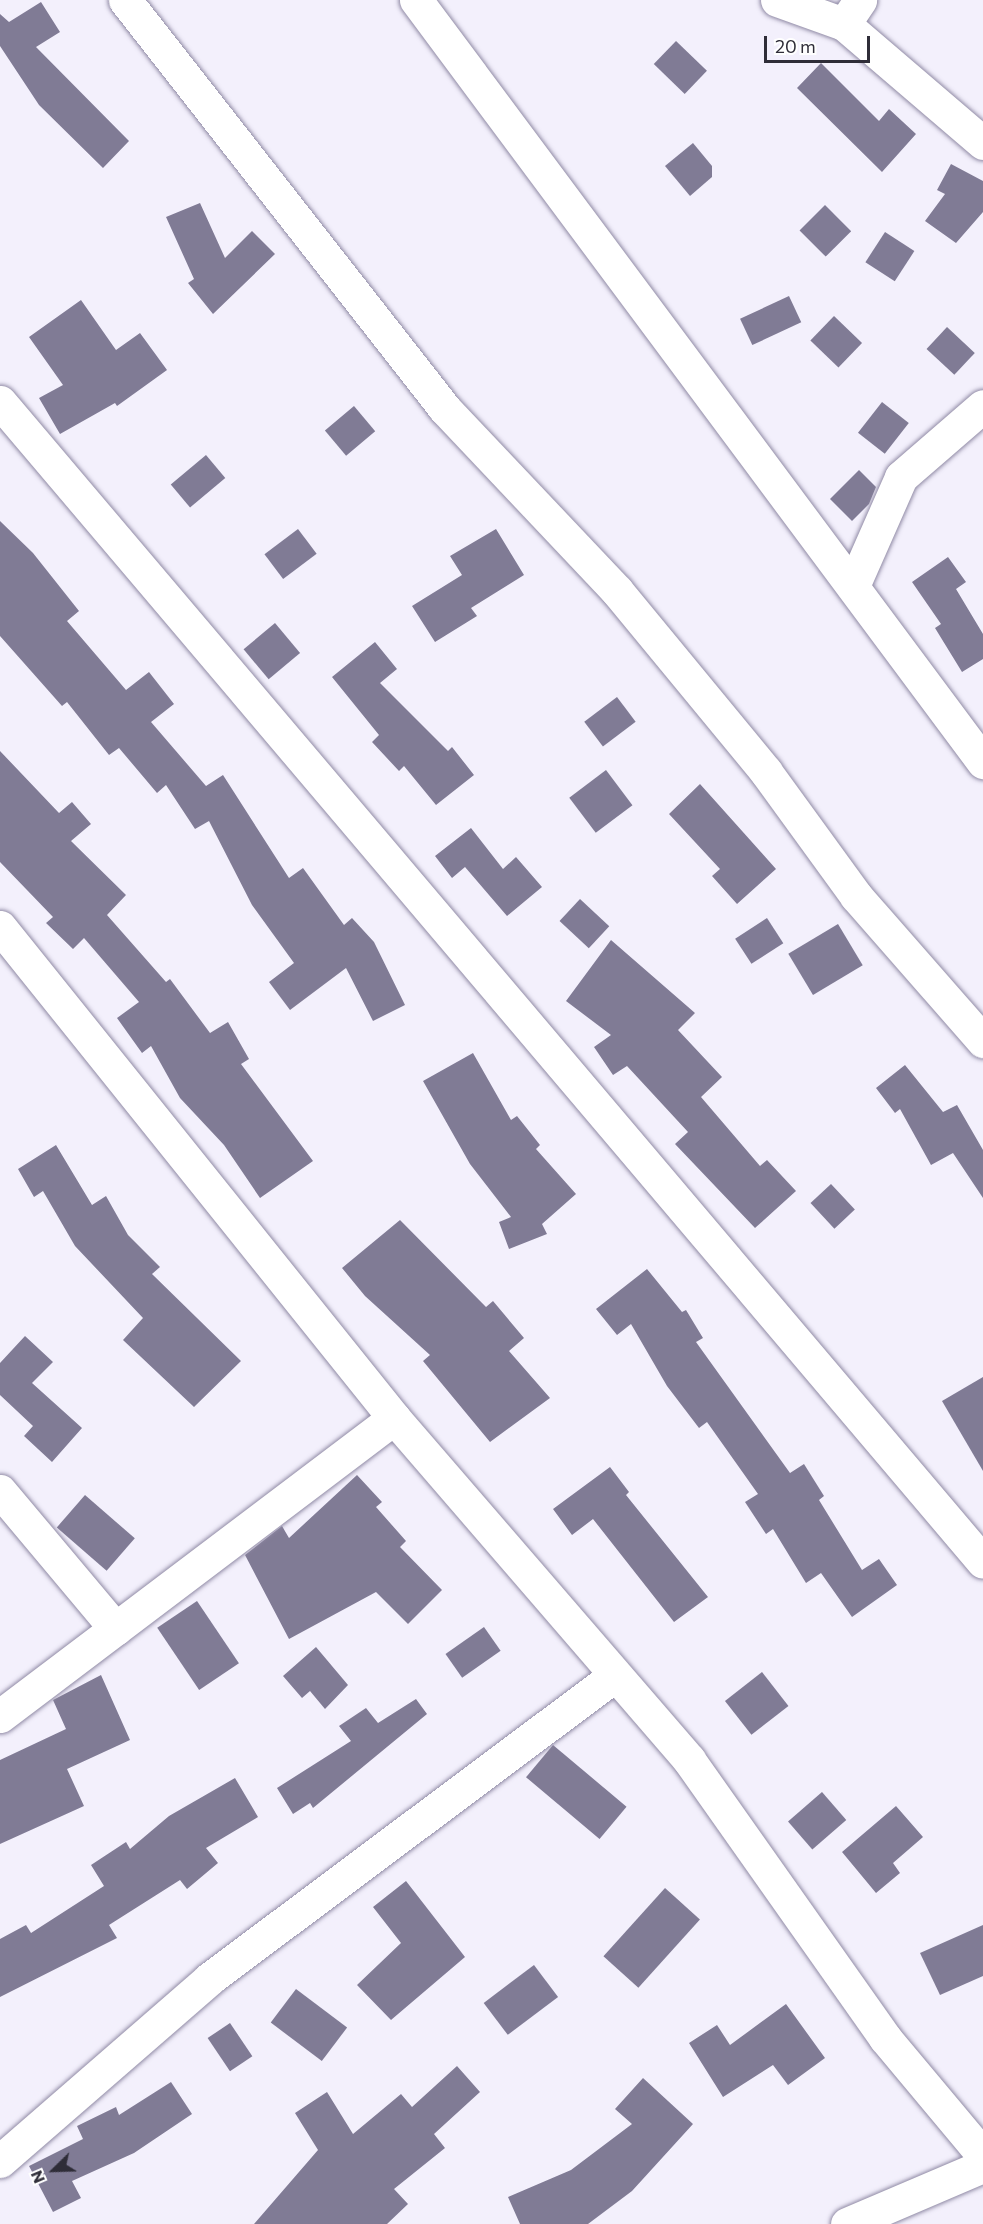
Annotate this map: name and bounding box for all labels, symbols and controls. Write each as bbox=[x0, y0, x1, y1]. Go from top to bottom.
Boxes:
scale bar bbox=[767, 24, 874, 62]
text: 20 m bbox=[775, 35, 816, 57]
north arrow bbox=[24, 2140, 84, 2200]
text: N bbox=[26, 2168, 48, 2186]

